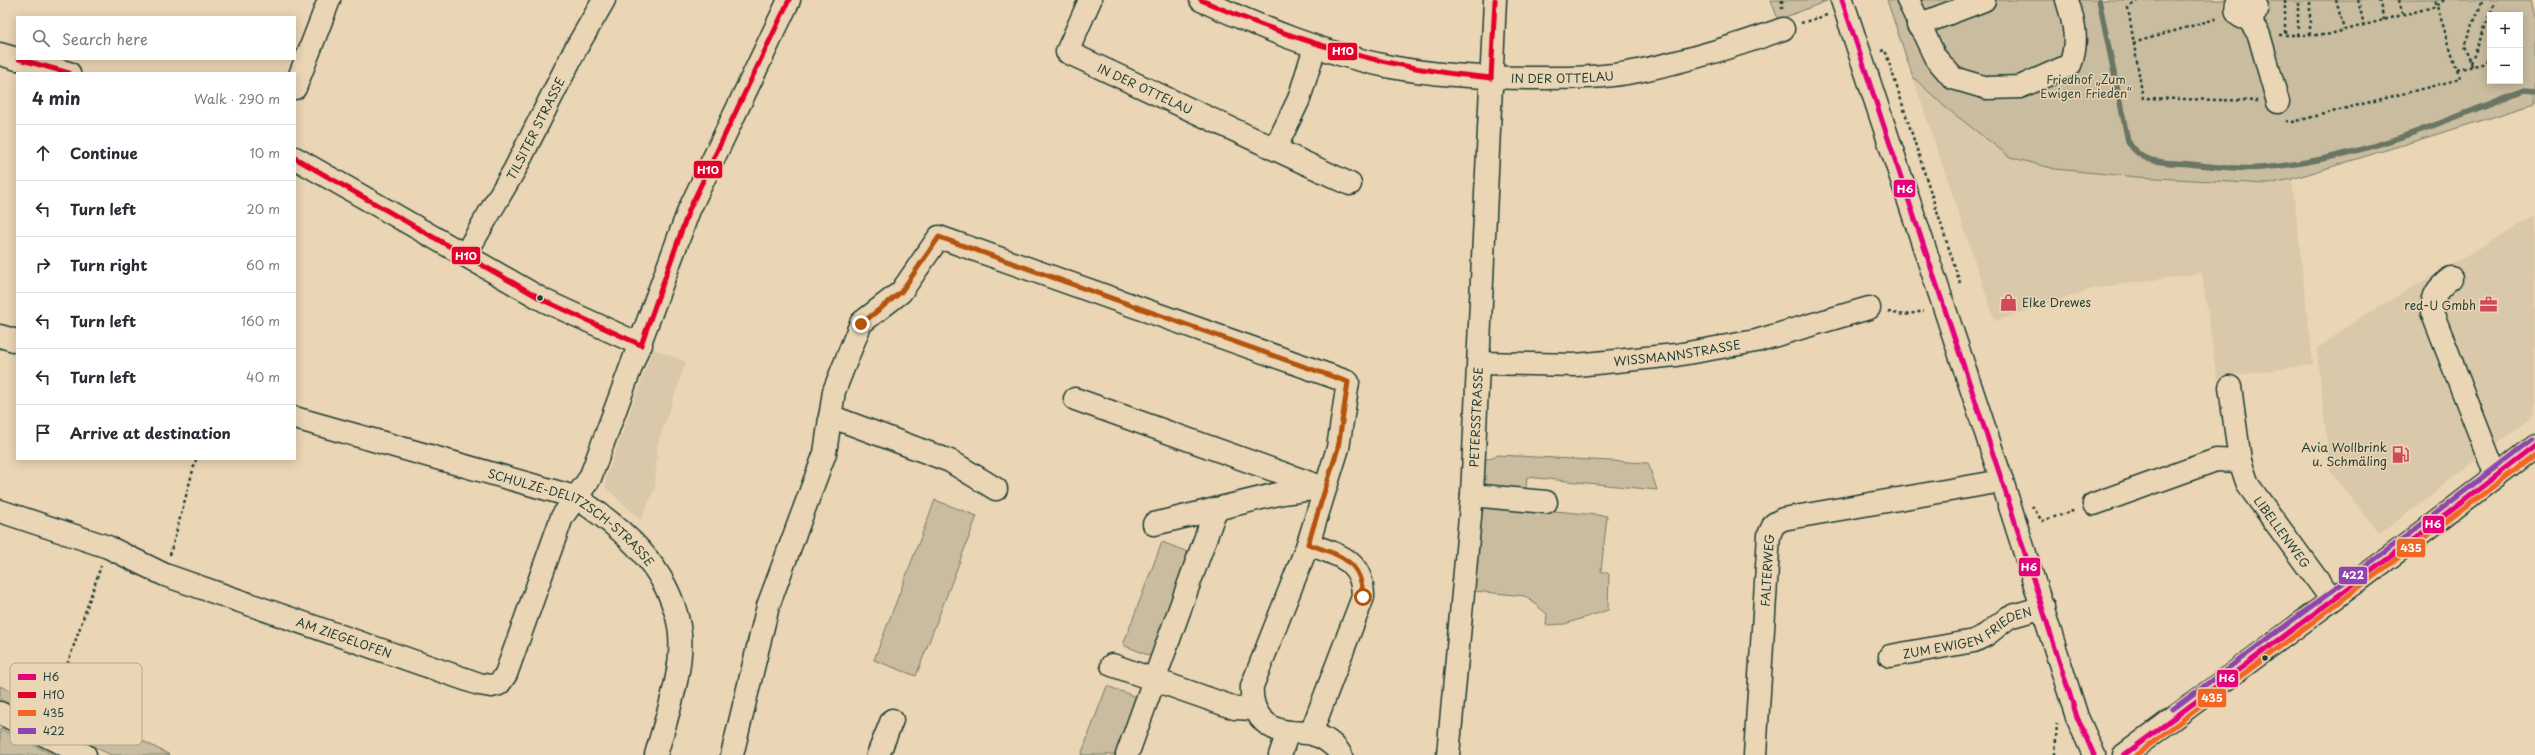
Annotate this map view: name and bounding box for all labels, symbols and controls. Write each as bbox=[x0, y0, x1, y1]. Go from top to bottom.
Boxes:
map controls bbox=[2487, 12, 2523, 84]
button: + bbox=[2487, 12, 2523, 48]
search box bbox=[16, 16, 296, 60]
icon: search bbox=[30, 27, 52, 49]
text: Search here bbox=[62, 27, 148, 50]
line badge: H10 bbox=[1327, 42, 1358, 61]
text: H10 bbox=[1332, 42, 1354, 59]
button: − bbox=[2487, 48, 2523, 84]
street label: IN DER OTTELAU bbox=[1095, 58, 1196, 118]
street label: IN DER OTTELAU bbox=[1511, 66, 1615, 87]
park label: Friedhof „Zum Ewigen Frieden“ bbox=[2040, 70, 2132, 102]
street label: TILSITER STRASSE bbox=[502, 74, 569, 183]
text: 4 min bbox=[32, 85, 80, 111]
text: Walk · 290 m bbox=[194, 89, 280, 108]
text: Continue bbox=[70, 141, 138, 164]
icon: ahead bbox=[32, 142, 54, 164]
text: 10 m bbox=[250, 143, 280, 162]
line badge: H10 bbox=[693, 160, 723, 179]
text: H10 bbox=[697, 161, 719, 178]
line badge: H6 bbox=[1893, 179, 1916, 198]
text: H6 bbox=[1897, 180, 1913, 197]
text: Turn left bbox=[70, 197, 136, 220]
icon: left bbox=[32, 198, 54, 220]
text: 20 m bbox=[246, 199, 280, 218]
line badge: H10 bbox=[451, 246, 481, 265]
text: H10 bbox=[455, 247, 477, 264]
text: Turn right bbox=[70, 253, 147, 276]
icon: right bbox=[32, 254, 54, 276]
text: 60 m bbox=[246, 255, 280, 274]
shop icon: Elke Drewes bbox=[1999, 292, 2019, 312]
unlabelled marker bbox=[535, 293, 545, 303]
place label: Elke Drewes bbox=[2022, 293, 2092, 311]
office icon: red-U Gmbh bbox=[2479, 295, 2499, 315]
place label: red-U Gmbh bbox=[2404, 296, 2476, 314]
text: Turn left bbox=[70, 309, 136, 332]
icon: left bbox=[32, 310, 54, 332]
text: 160 m bbox=[241, 311, 280, 330]
route end bbox=[852, 315, 870, 333]
street label: WISSMANNSTRASSE bbox=[1613, 335, 1742, 370]
text: Turn left bbox=[70, 365, 136, 388]
icon: left bbox=[32, 366, 54, 388]
text: 40 m bbox=[246, 367, 280, 386]
street label: PETERSSTRASSE bbox=[1464, 367, 1487, 468]
text: Arrive at destination bbox=[70, 421, 231, 444]
icon: arrive bbox=[32, 422, 54, 444]
place label: Avia Wollbrink u. Schmäling bbox=[2301, 438, 2387, 470]
fuel station icon: Avia Wollbrink u. Schmäling bbox=[2390, 444, 2410, 464]
street label: SCHULZE-DELITZSCH-STRASSE bbox=[486, 464, 659, 570]
street label: LIBELLENWEG bbox=[2250, 492, 2315, 572]
line badge: H6 bbox=[2422, 515, 2445, 534]
text: H6 bbox=[2425, 515, 2441, 532]
street label: FALTERWEG bbox=[1755, 533, 1778, 607]
line badge: 435 bbox=[2396, 538, 2426, 558]
text: 435 bbox=[2400, 539, 2422, 556]
line badge: H6 bbox=[2018, 557, 2041, 577]
text: H6 bbox=[2021, 558, 2037, 575]
line badge: 422 bbox=[2338, 566, 2368, 585]
text: 422 bbox=[2342, 566, 2364, 583]
route start bbox=[1354, 588, 1372, 606]
street label: ZUM EWIGEN FRIEDEN bbox=[1901, 602, 2034, 663]
street label: AM ZIEGELOFEN bbox=[294, 612, 394, 662]
unlabelled marker bbox=[2260, 653, 2270, 663]
legend bbox=[10, 663, 142, 745]
text: H6 bbox=[43, 668, 60, 685]
line badge: H6 bbox=[2216, 669, 2239, 688]
text: H6 bbox=[2219, 669, 2235, 686]
text: H10 bbox=[43, 686, 65, 703]
line badge: 435 bbox=[2197, 688, 2227, 708]
text: 435 bbox=[2201, 689, 2223, 706]
text: 435 bbox=[43, 704, 64, 721]
text: 422 bbox=[43, 722, 65, 739]

